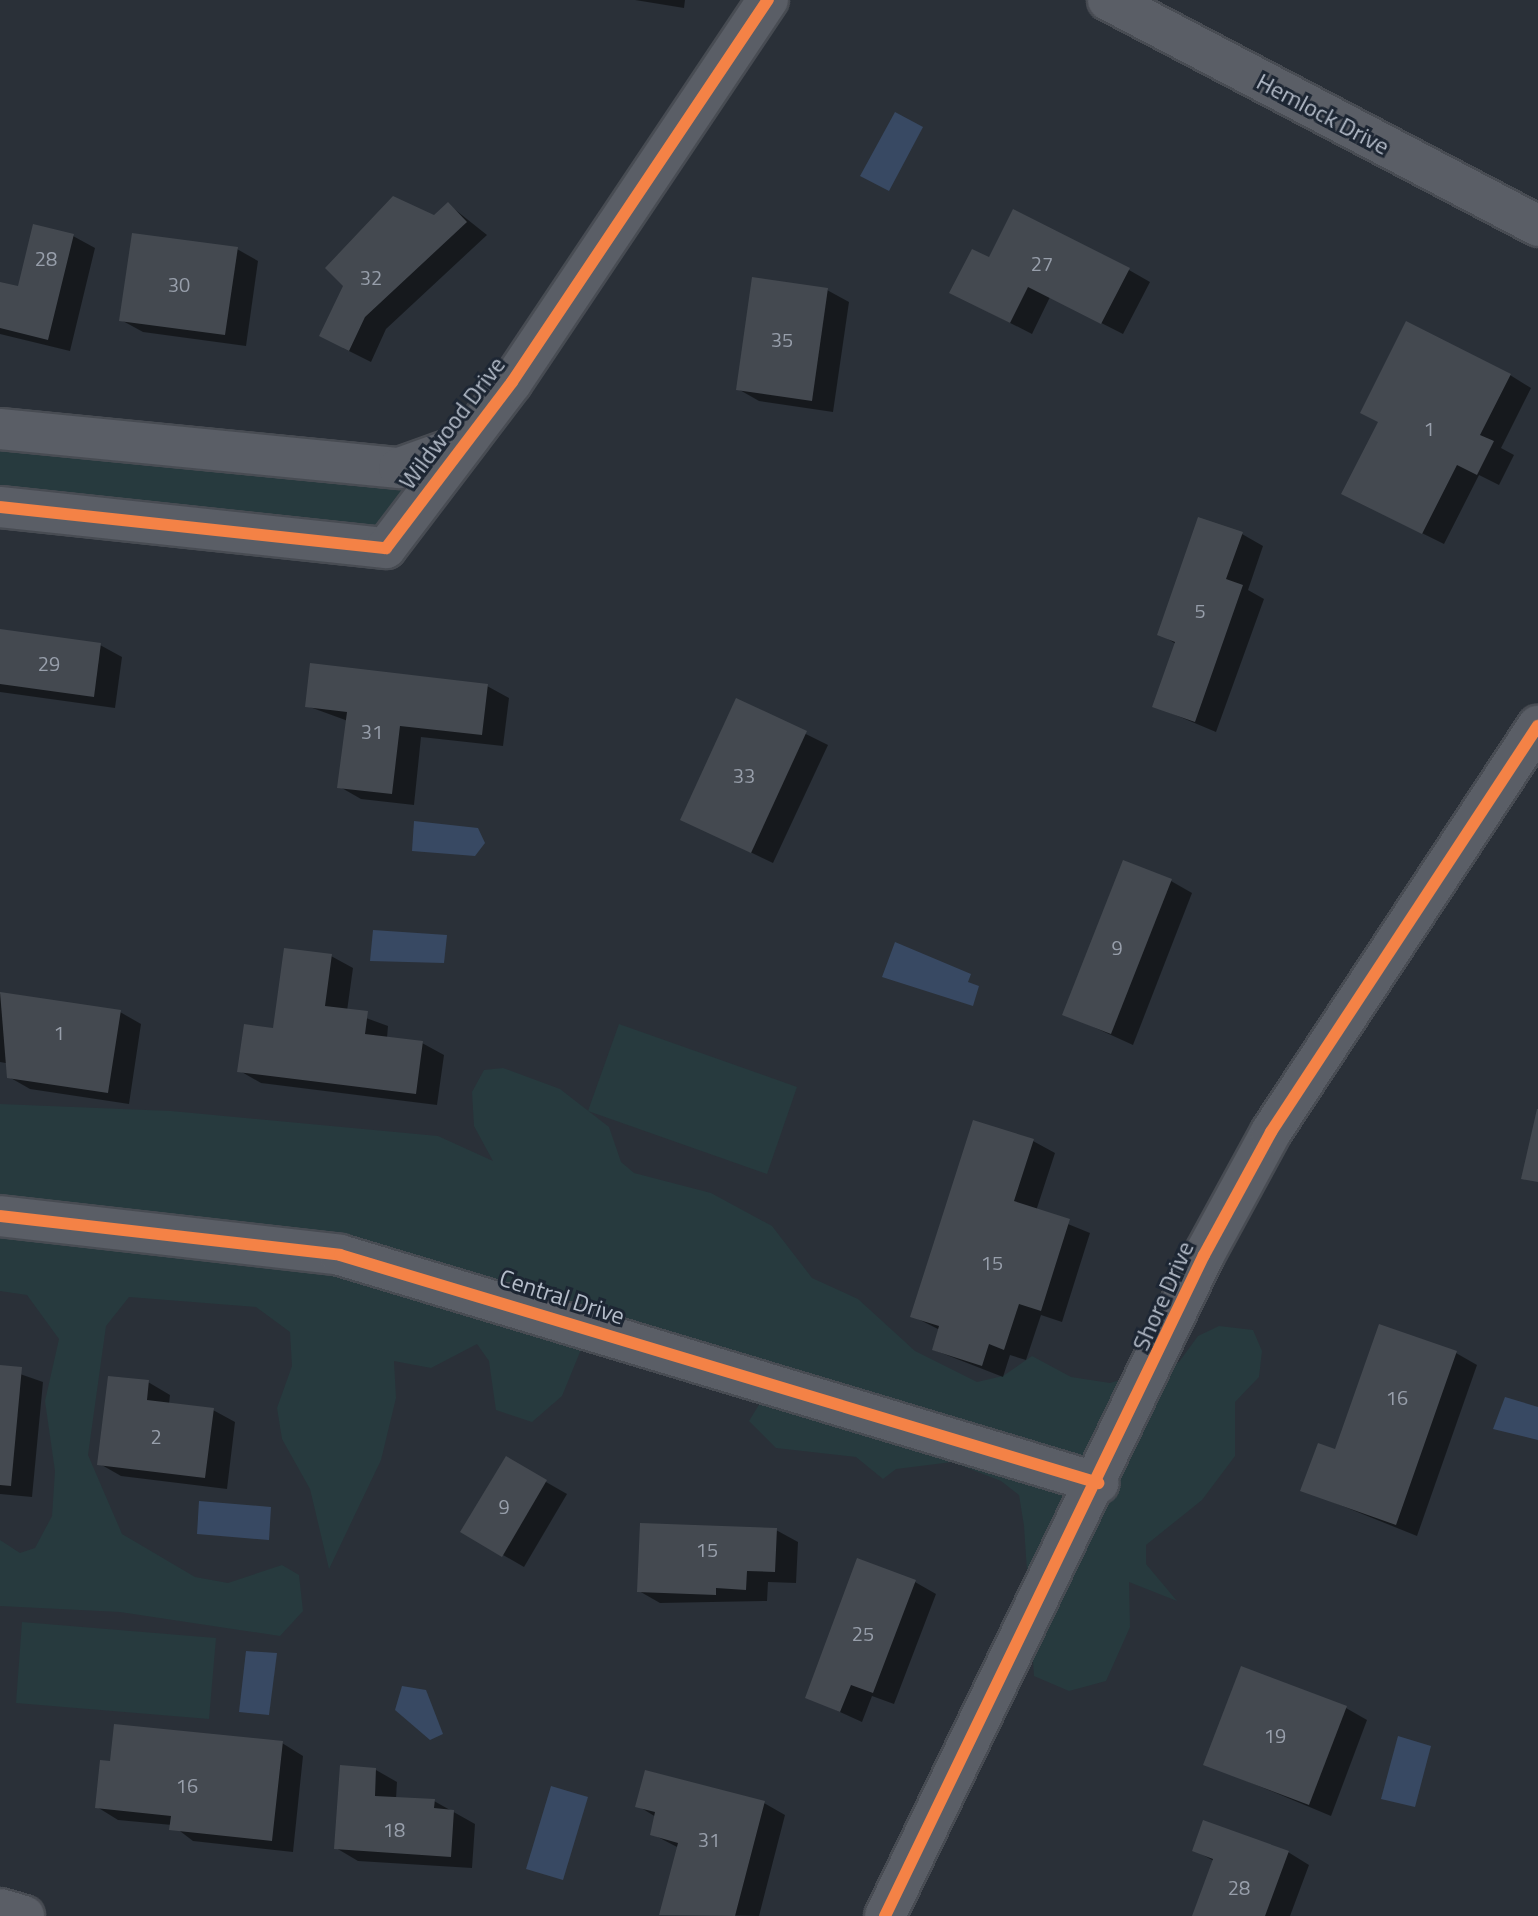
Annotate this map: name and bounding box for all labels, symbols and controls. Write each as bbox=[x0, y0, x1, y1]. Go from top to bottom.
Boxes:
street label: Hemlock Drive bbox=[1252, 67, 1394, 161]
house number: 28 bbox=[35, 246, 57, 270]
house number: 27 bbox=[1031, 251, 1053, 275]
house number: 32 bbox=[360, 265, 382, 289]
house number: 30 bbox=[168, 272, 190, 296]
house number: 35 bbox=[771, 327, 793, 351]
street label: Wildwood Drive bbox=[393, 351, 511, 495]
house number: 1 bbox=[1423, 416, 1435, 440]
house number: 5 bbox=[1194, 598, 1206, 622]
house number: 29 bbox=[38, 651, 60, 675]
house number: 31 bbox=[361, 719, 383, 743]
house number: 33 bbox=[733, 763, 755, 787]
house number: 9 bbox=[1111, 935, 1123, 959]
house number: 1 bbox=[53, 1020, 65, 1044]
street label: Shore Drive bbox=[1126, 1237, 1200, 1355]
house number: 15 bbox=[981, 1250, 1003, 1274]
street label: Central Drive bbox=[496, 1263, 628, 1331]
house number: 16 bbox=[1386, 1385, 1408, 1409]
house number: 2 bbox=[150, 1424, 162, 1448]
house number: 9 bbox=[498, 1494, 510, 1518]
house number: 15 bbox=[696, 1537, 718, 1561]
house number: 25 bbox=[852, 1621, 874, 1645]
house number: 19 bbox=[1264, 1723, 1286, 1747]
house number: 16 bbox=[176, 1773, 198, 1797]
house number: 18 bbox=[383, 1817, 405, 1841]
house number: 31 bbox=[698, 1827, 720, 1851]
house number: 28 bbox=[1228, 1875, 1250, 1899]

